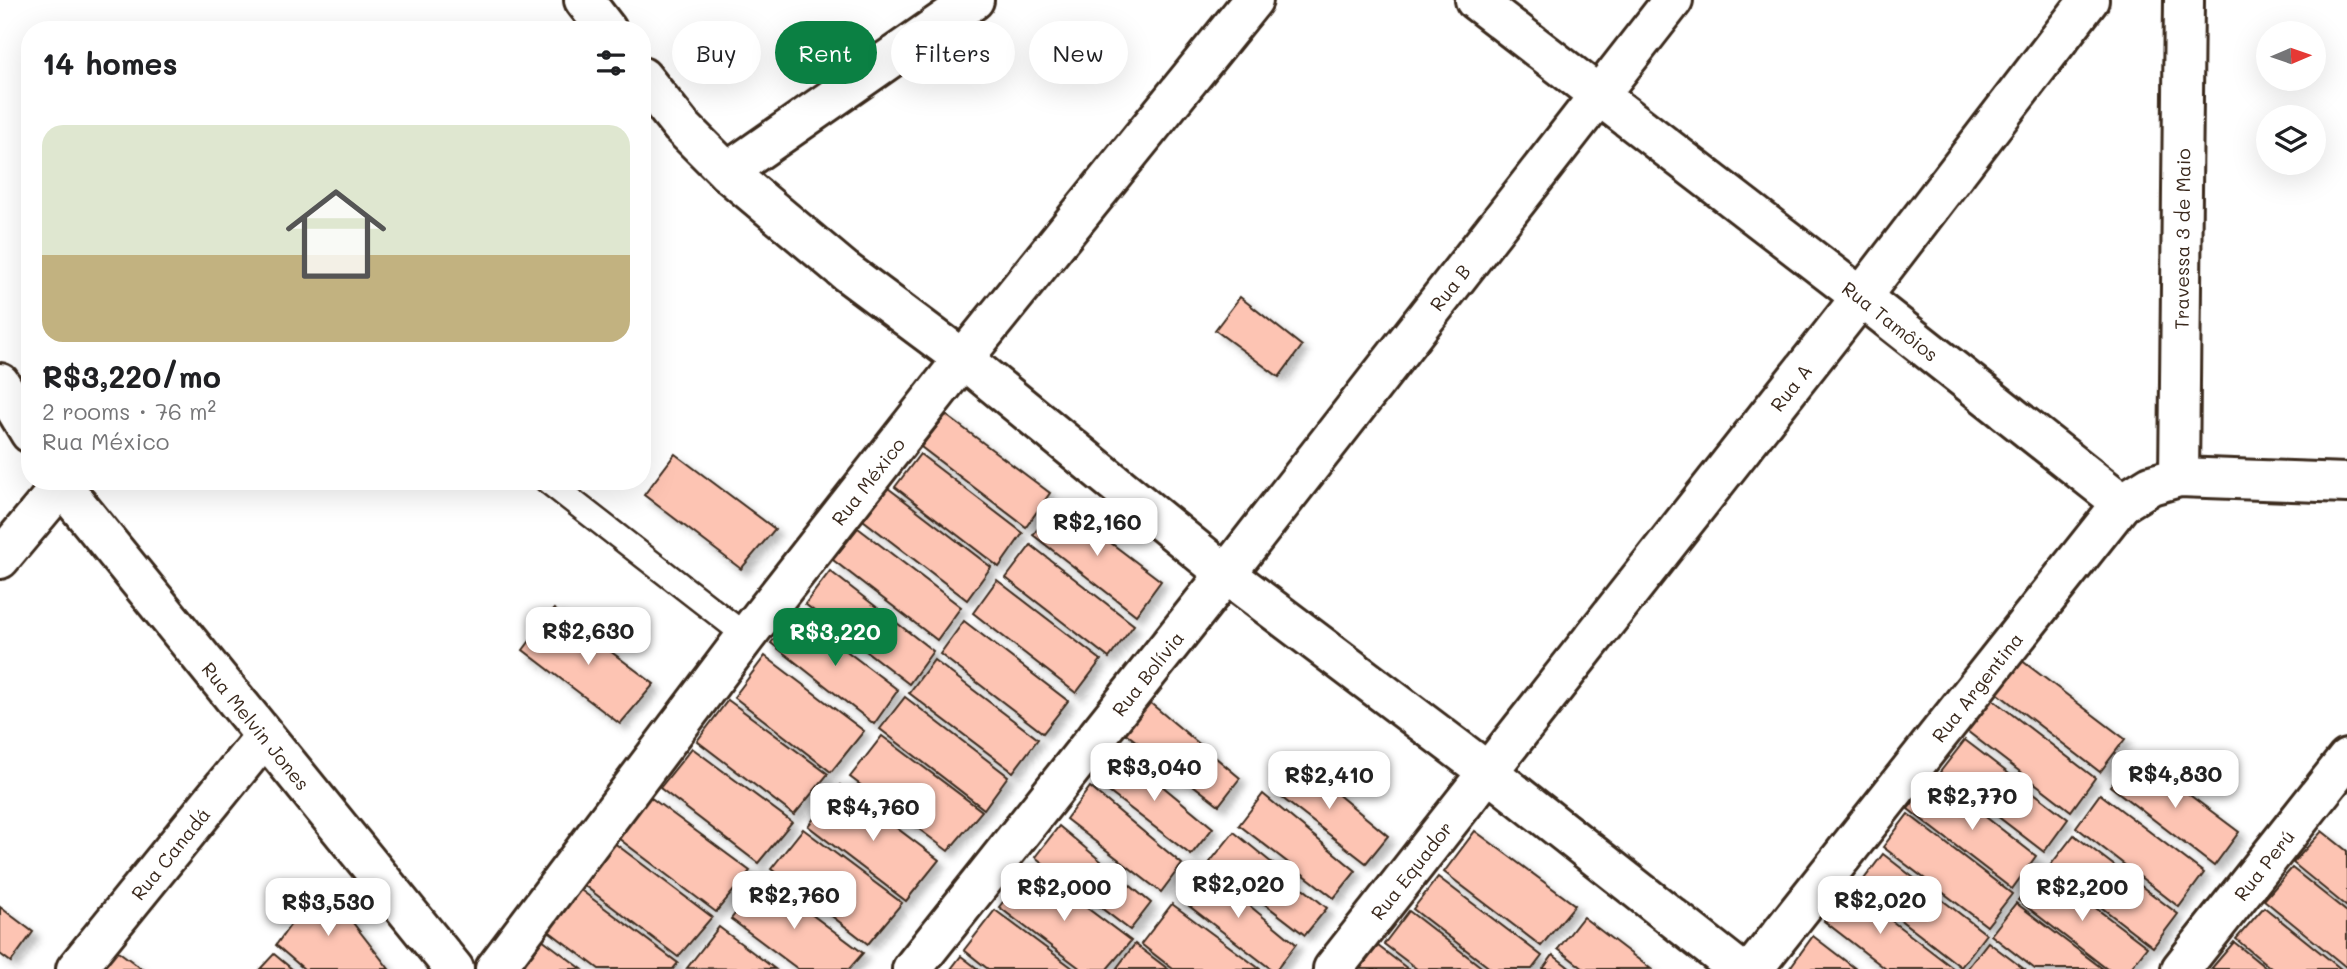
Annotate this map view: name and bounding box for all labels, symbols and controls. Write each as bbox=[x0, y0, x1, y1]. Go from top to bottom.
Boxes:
chip: Buy bbox=[672, 21, 761, 84]
chip: Rent bbox=[775, 21, 877, 84]
chip: Filters bbox=[891, 21, 1015, 84]
chip: New bbox=[1029, 21, 1128, 84]
north arrow bbox=[2256, 21, 2326, 91]
map controls bbox=[2256, 21, 2326, 175]
text: 14 homes bbox=[42, 43, 178, 83]
icon: filters bbox=[592, 44, 630, 82]
button: layers bbox=[2256, 105, 2326, 175]
street label: Travessa 3 de Maio bbox=[2168, 148, 2195, 330]
icon: home bbox=[273, 171, 399, 297]
street label: Rua B bbox=[1423, 259, 1475, 316]
street label: Rua Tamôios bbox=[1838, 275, 1944, 366]
text: R$3,220/mo bbox=[42, 356, 221, 396]
street label: Rua A bbox=[1764, 358, 1817, 416]
text: 2 rooms · 76 m² bbox=[42, 396, 216, 426]
text: Rua México bbox=[42, 426, 170, 456]
street label: Rua México bbox=[825, 432, 910, 530]
pin: R$2,160 bbox=[1032, 498, 1162, 558]
text: R$2,160 bbox=[1053, 506, 1141, 536]
pin: R$2,630 bbox=[523, 608, 653, 667]
pin: R$3,220 bbox=[770, 608, 900, 668]
text: R$2,630 bbox=[542, 615, 634, 645]
text: R$3,220 bbox=[789, 616, 881, 646]
street label: Rua Bolívia bbox=[1106, 625, 1189, 721]
street label: Rua Argentina bbox=[1925, 627, 2028, 747]
street label: Rua Melvin Jones bbox=[197, 656, 316, 795]
pin: R$3,040 bbox=[1089, 744, 1219, 803]
pin: R$4,830 bbox=[2110, 750, 2240, 810]
text: R$3,040 bbox=[1106, 751, 1202, 781]
pin: R$2,410 bbox=[1264, 752, 1394, 811]
text: R$4,830 bbox=[2128, 758, 2222, 788]
text: R$2,410 bbox=[1284, 759, 1374, 789]
pin: R$2,770 bbox=[1907, 772, 2037, 832]
text: R$2,770 bbox=[1927, 780, 2017, 810]
pin: R$4,760 bbox=[808, 784, 938, 843]
text: R$4,760 bbox=[826, 791, 920, 821]
street label: Rua Canadá bbox=[125, 802, 215, 905]
street label: Rua Equador bbox=[1364, 816, 1457, 924]
street label: Rua Perú bbox=[2228, 824, 2299, 905]
pin: R$2,020 bbox=[1173, 860, 1303, 920]
pin: R$2,000 bbox=[999, 864, 1129, 923]
pin: R$2,200 bbox=[2017, 864, 2147, 923]
text: R$2,020 bbox=[1192, 868, 1284, 898]
text: R$2,000 bbox=[1017, 871, 1111, 901]
text: R$2,200 bbox=[2036, 871, 2128, 901]
pin: R$2,760 bbox=[729, 872, 859, 931]
pin: R$2,020 bbox=[1815, 876, 1945, 936]
pin: R$3,530 bbox=[263, 878, 393, 938]
text: R$2,760 bbox=[748, 879, 840, 909]
text: R$2,020 bbox=[1834, 884, 1926, 914]
text: R$3,530 bbox=[281, 886, 375, 916]

